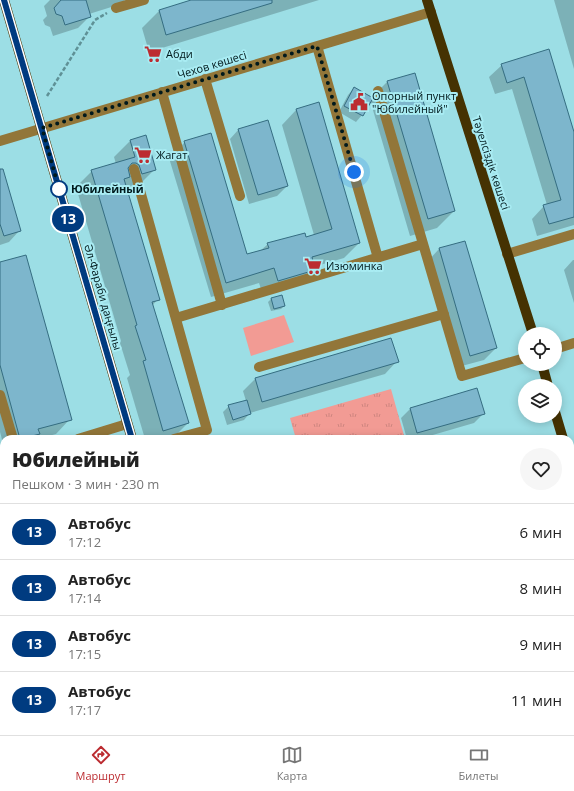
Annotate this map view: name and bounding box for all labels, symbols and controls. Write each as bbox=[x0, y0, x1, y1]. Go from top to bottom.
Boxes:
supermarket icon: Абди bbox=[143, 44, 163, 64]
place label: Абди bbox=[166, 46, 193, 61]
street label: Чехов көшесі bbox=[175, 47, 248, 82]
place label: Опорный пункт "Юбилейный" bbox=[372, 88, 456, 116]
public building icon: Опорный пункт "Юбилейный" bbox=[349, 92, 369, 112]
street label: Тәуелсіздік көшесі bbox=[469, 114, 514, 212]
supermarket icon: Жагат bbox=[133, 145, 153, 165]
place label: Жагат bbox=[156, 147, 187, 162]
your location bbox=[344, 162, 364, 182]
marker: Юбилейный bbox=[50, 180, 68, 198]
place label: Юбилейный bbox=[71, 181, 144, 196]
line badge: 13 bbox=[50, 206, 86, 232]
text: 13 bbox=[60, 209, 76, 228]
street label: Әл-Фараби даңғылы bbox=[81, 242, 126, 352]
supermarket icon: Изюминка bbox=[303, 256, 323, 276]
place label: Изюминка bbox=[326, 258, 383, 273]
map controls bbox=[518, 327, 562, 423]
button: locate bbox=[518, 327, 562, 371]
button: layers bbox=[518, 379, 562, 423]
text: Юбилейный bbox=[12, 447, 140, 473]
button: heart bbox=[520, 448, 562, 490]
text: Пешком · 3 мин · 230 m bbox=[12, 475, 159, 493]
text: Автобус bbox=[68, 513, 131, 533]
text: 13 bbox=[26, 522, 42, 541]
text: 6 мин bbox=[519, 522, 562, 542]
text: 17:12 bbox=[68, 533, 101, 551]
text: Автобус bbox=[68, 569, 131, 589]
text: 13 bbox=[26, 578, 42, 597]
text: 8 мин bbox=[519, 578, 562, 598]
text: 17:14 bbox=[68, 589, 101, 607]
text: Автобус bbox=[68, 625, 131, 645]
text: 13 bbox=[26, 634, 42, 653]
text: 9 мин bbox=[519, 634, 562, 654]
text: 17:15 bbox=[68, 645, 101, 663]
text: Автобус bbox=[68, 681, 131, 701]
text: 13 bbox=[26, 690, 42, 709]
text: 11 мин bbox=[511, 690, 562, 710]
text: 17:17 bbox=[68, 701, 101, 719]
tab: Маршрут bbox=[76, 744, 126, 783]
tab: Карта bbox=[277, 744, 307, 783]
tab: Билеты bbox=[459, 744, 498, 783]

